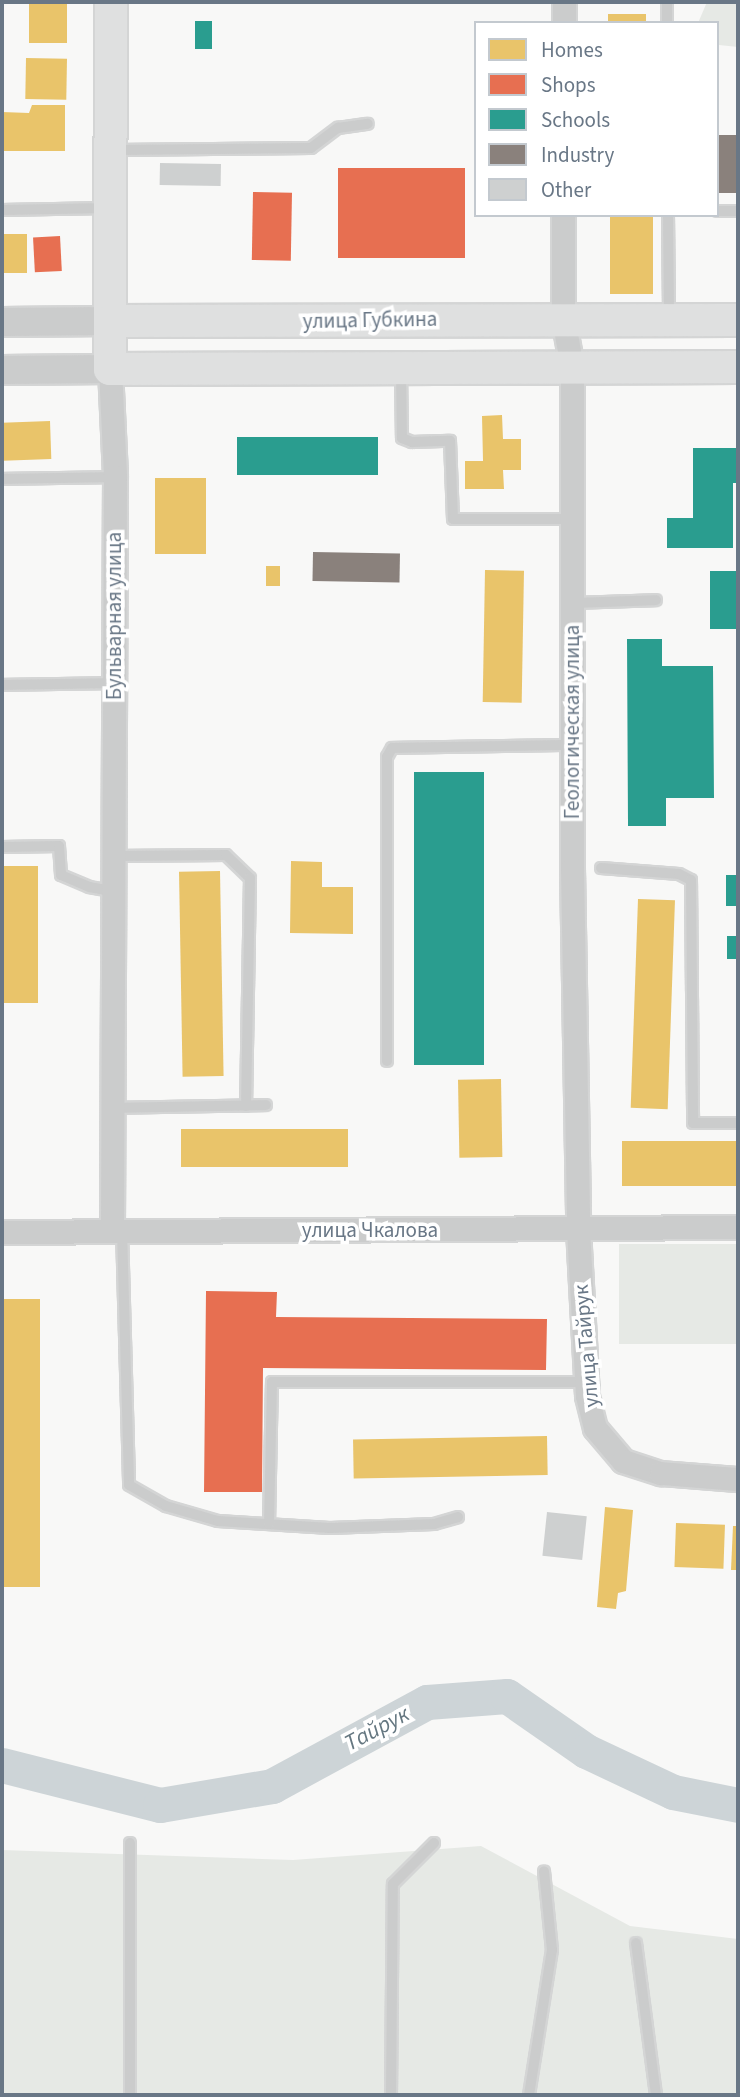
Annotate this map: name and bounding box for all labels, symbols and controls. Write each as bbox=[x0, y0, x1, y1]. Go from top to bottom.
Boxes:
legend bbox=[474, 21, 719, 217]
text: Homes bbox=[541, 35, 603, 65]
text: Shops bbox=[541, 70, 595, 100]
text: Schools bbox=[541, 105, 610, 135]
text: Industry bbox=[541, 140, 614, 170]
text: Other bbox=[541, 175, 591, 205]
street label: улица Губкина bbox=[302, 306, 438, 334]
street label: Бульварная улица bbox=[101, 532, 127, 700]
street label: Геологическая улица bbox=[559, 625, 585, 819]
street label: улица Чкалова bbox=[302, 1217, 438, 1243]
street label: улица Тайрук bbox=[568, 1284, 604, 1408]
water label: Тайрук bbox=[340, 1701, 414, 1757]

